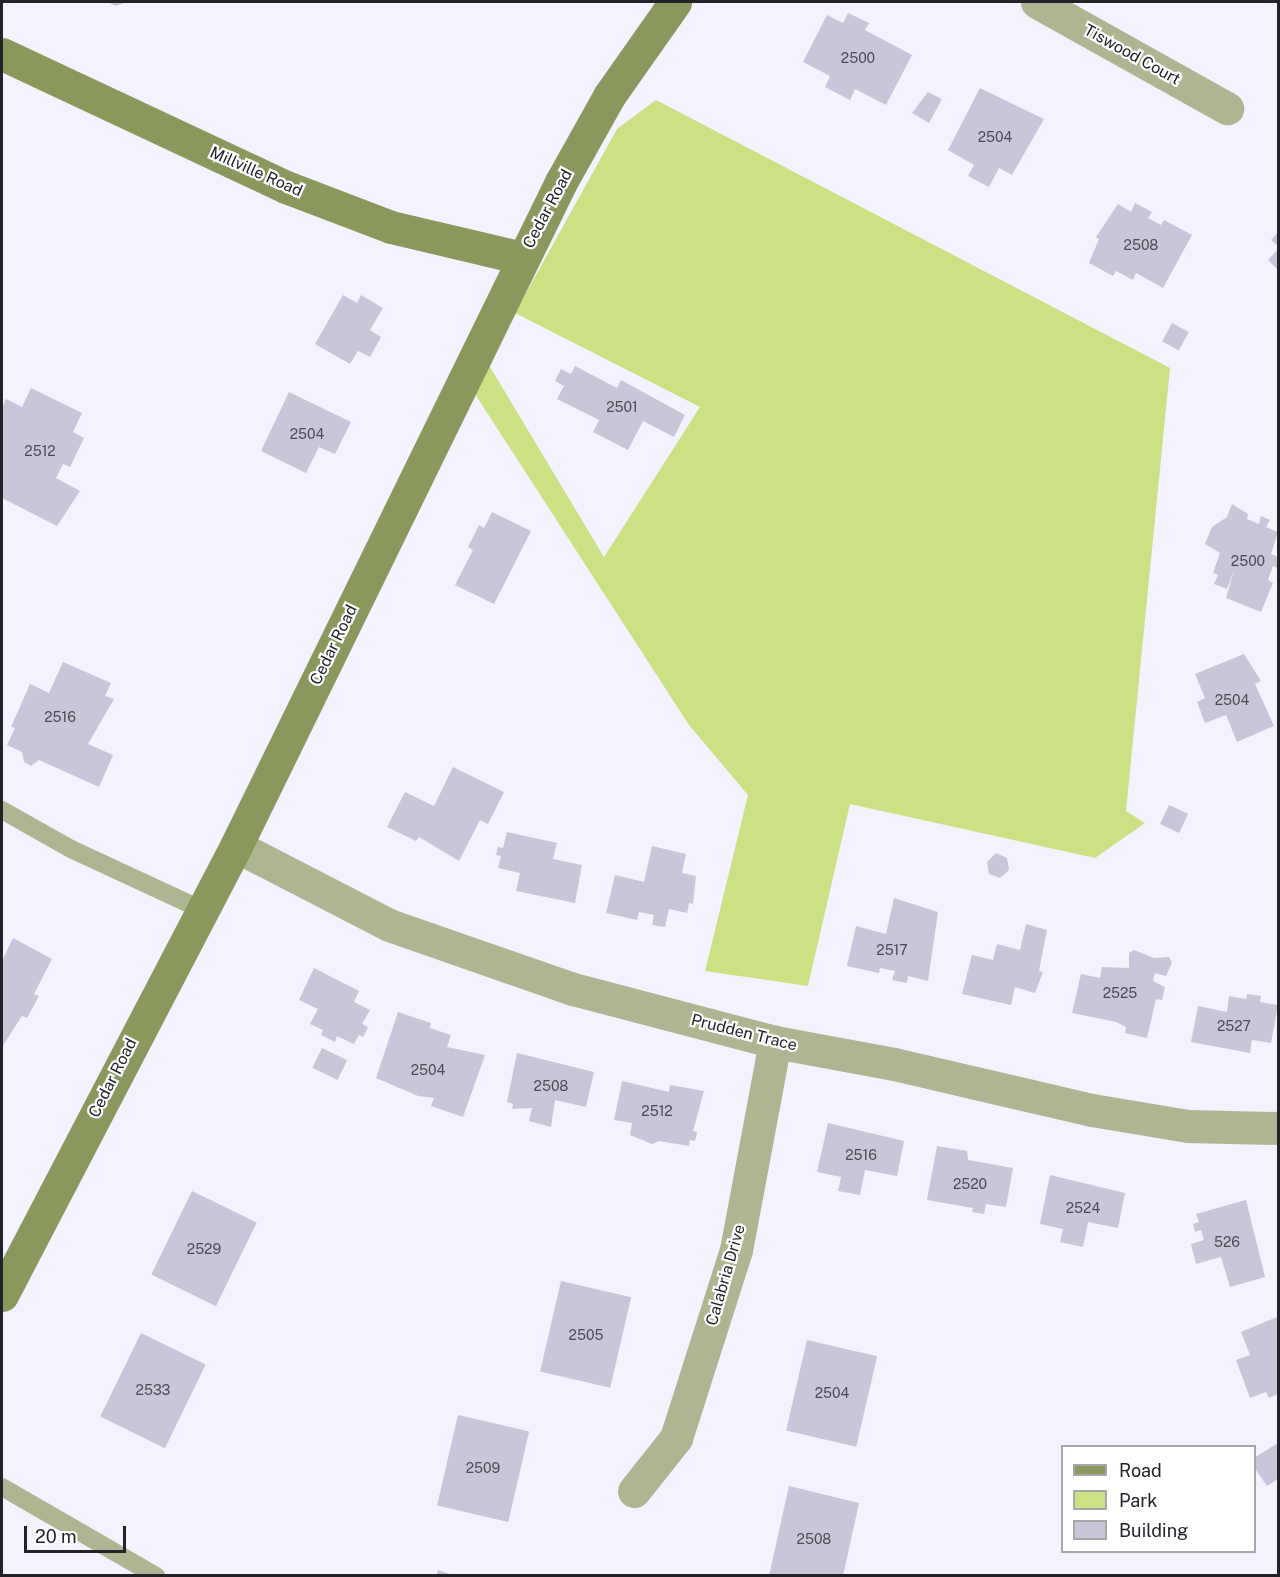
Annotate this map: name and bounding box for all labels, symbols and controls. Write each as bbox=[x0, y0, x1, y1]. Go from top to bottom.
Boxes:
street label: Tiswood Court bbox=[1081, 21, 1183, 89]
house number: 2500 bbox=[841, 50, 875, 66]
house number: 2504 bbox=[978, 129, 1012, 145]
street label: Millville Road bbox=[207, 143, 305, 201]
street label: Cedar Road bbox=[519, 166, 577, 252]
house number: 2508 bbox=[1124, 237, 1158, 253]
house number: 2501 bbox=[606, 399, 638, 415]
house number: 2504 bbox=[290, 426, 324, 442]
house number: 2512 bbox=[24, 443, 56, 459]
house number: 2500 bbox=[1231, 553, 1265, 569]
street label: Cedar Road bbox=[306, 602, 362, 688]
house number: 2504 bbox=[1215, 692, 1249, 708]
house number: 2516 bbox=[44, 709, 76, 725]
house number: 2517 bbox=[876, 942, 908, 958]
house number: 2525 bbox=[1103, 985, 1137, 1001]
street label: Prudden Trace bbox=[689, 1011, 799, 1055]
house number: 2527 bbox=[1217, 1018, 1251, 1034]
street label: Cedar Road bbox=[85, 1035, 141, 1121]
house number: 2504 bbox=[411, 1062, 445, 1078]
house number: 2508 bbox=[534, 1078, 568, 1094]
house number: 2512 bbox=[641, 1103, 673, 1119]
house number: 2516 bbox=[845, 1147, 877, 1163]
house number: 2520 bbox=[953, 1176, 987, 1192]
house number: 2524 bbox=[1066, 1200, 1100, 1216]
street label: Calabria Drive bbox=[702, 1222, 750, 1328]
house number: 526 bbox=[1214, 1234, 1240, 1250]
house number: 2529 bbox=[187, 1241, 221, 1257]
house number: 2505 bbox=[569, 1327, 603, 1343]
house number: 2533 bbox=[136, 1382, 170, 1398]
house number: 2504 bbox=[815, 1385, 849, 1401]
legend bbox=[1061, 1445, 1256, 1553]
house number: 2509 bbox=[466, 1460, 500, 1476]
text: Road bbox=[1119, 1460, 1162, 1481]
text: Park bbox=[1119, 1490, 1157, 1511]
scale bar bbox=[27, 1514, 129, 1552]
text: Building bbox=[1119, 1520, 1188, 1541]
text: 20 m bbox=[35, 1526, 77, 1547]
house number: 2508 bbox=[797, 1531, 831, 1547]

